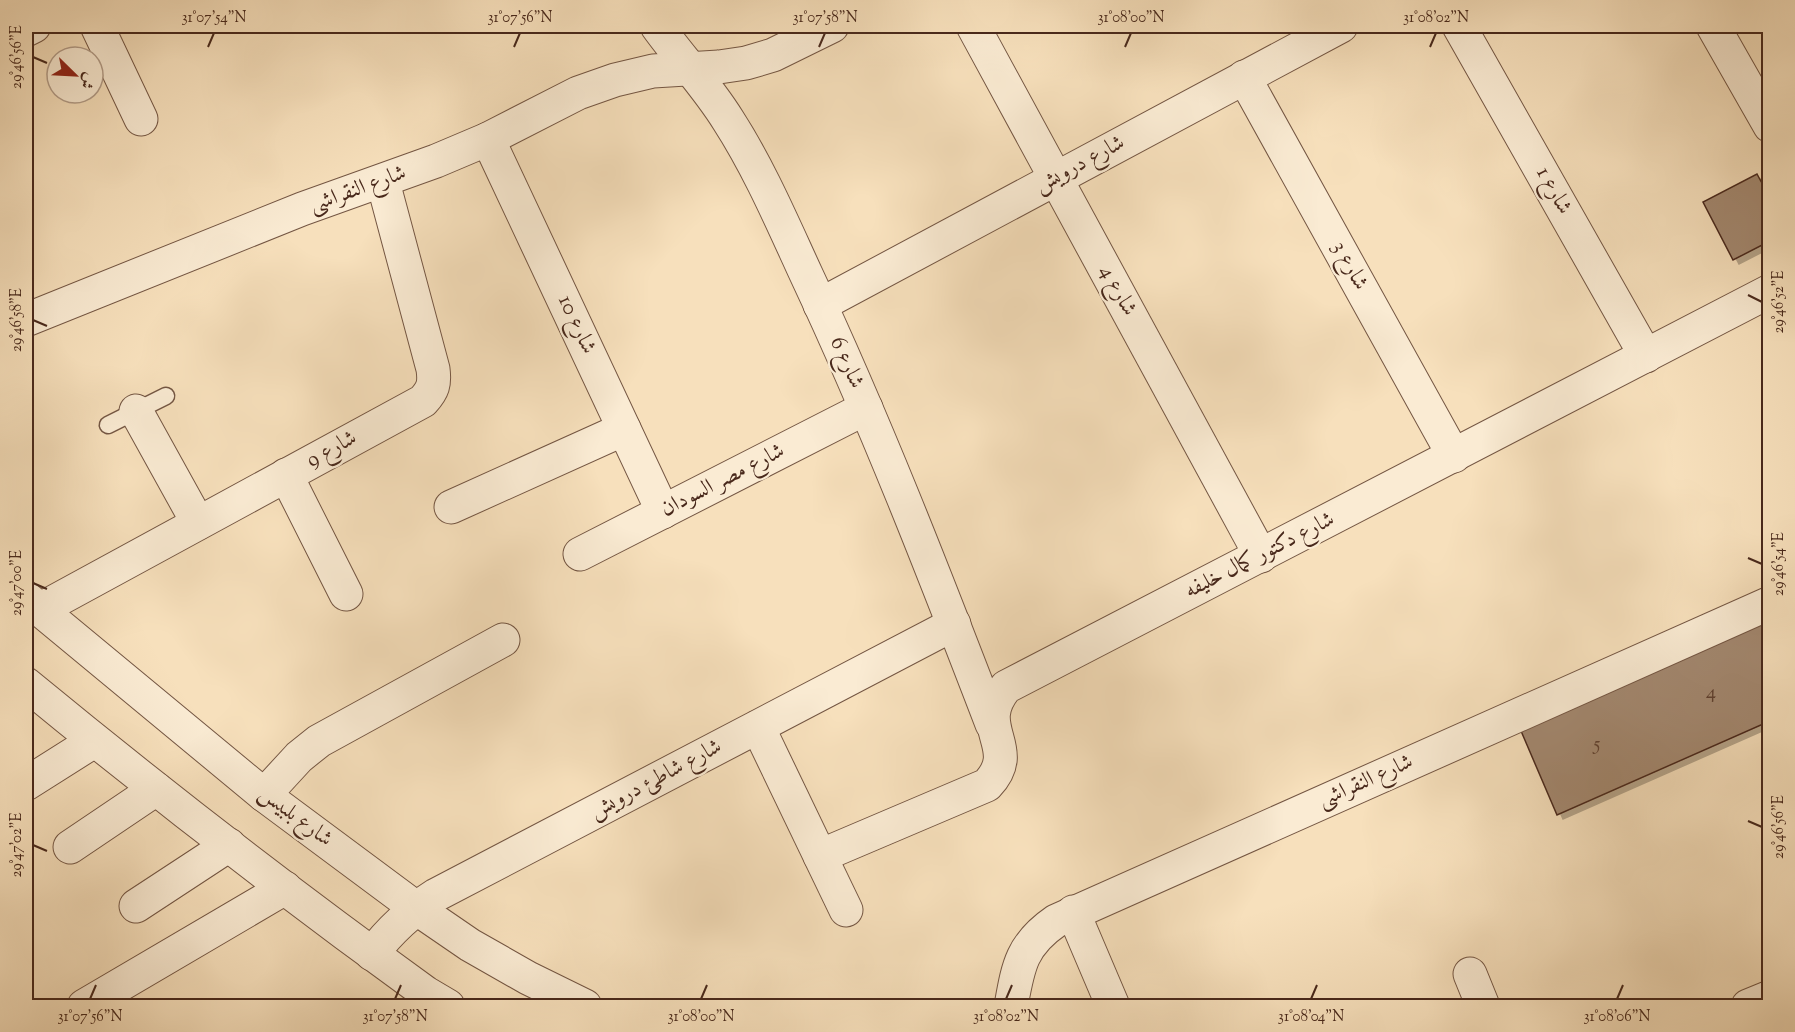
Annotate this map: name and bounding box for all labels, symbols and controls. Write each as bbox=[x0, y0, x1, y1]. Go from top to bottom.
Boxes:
text: 31°07'54"N bbox=[181, 8, 247, 29]
text: 31°07'56"N bbox=[487, 8, 553, 29]
text: 31°07'58"N bbox=[792, 8, 858, 29]
text: 31°08'00"N bbox=[1097, 8, 1165, 29]
text: 31°08'02"N bbox=[1403, 8, 1469, 29]
text: 29°46'56"E bbox=[7, 25, 28, 89]
north arrow bbox=[45, 45, 105, 105]
text: ش bbox=[73, 68, 100, 92]
street label: شارع درويش bbox=[1029, 128, 1131, 202]
street label: شارع النقراشى bbox=[305, 158, 411, 222]
street label: شارع 1 bbox=[1527, 161, 1579, 221]
street label: شارع 3 bbox=[1322, 236, 1376, 296]
street label: شارع 4 bbox=[1090, 260, 1144, 322]
text: 29°46'52"E bbox=[1769, 270, 1790, 334]
text: 29°46'58"E bbox=[7, 288, 28, 352]
street label: شارع 10 bbox=[548, 290, 604, 360]
street label: شارع 6 bbox=[820, 332, 872, 394]
street label: شارع 9 bbox=[301, 423, 363, 477]
street label: شارع مصر السودان bbox=[655, 436, 791, 526]
street label: شارع دكتور كمال خليفه bbox=[1179, 504, 1341, 608]
text: 29°46'54"E bbox=[1769, 532, 1790, 596]
text: 29°47'00"E bbox=[7, 550, 28, 616]
house number: 4 bbox=[1706, 679, 1716, 708]
house number: 5 bbox=[1593, 731, 1601, 760]
street label: شارع شاطئ درويش bbox=[584, 732, 728, 828]
street label: شارع النقراشى bbox=[1313, 747, 1419, 817]
street label: شارع بلبيس bbox=[251, 778, 339, 856]
text: 29°46'56"E bbox=[1769, 795, 1790, 859]
text: 29°47'02"E bbox=[7, 812, 28, 878]
text: 31°07'56"N bbox=[57, 1007, 123, 1028]
text: 31°07'58"N bbox=[362, 1007, 428, 1028]
text: 31°08'00"N bbox=[667, 1007, 735, 1028]
text: 31°08'02"N bbox=[973, 1007, 1039, 1028]
text: 31°08'04"N bbox=[1278, 1007, 1344, 1028]
text: 31°08'06"N bbox=[1583, 1007, 1651, 1028]

